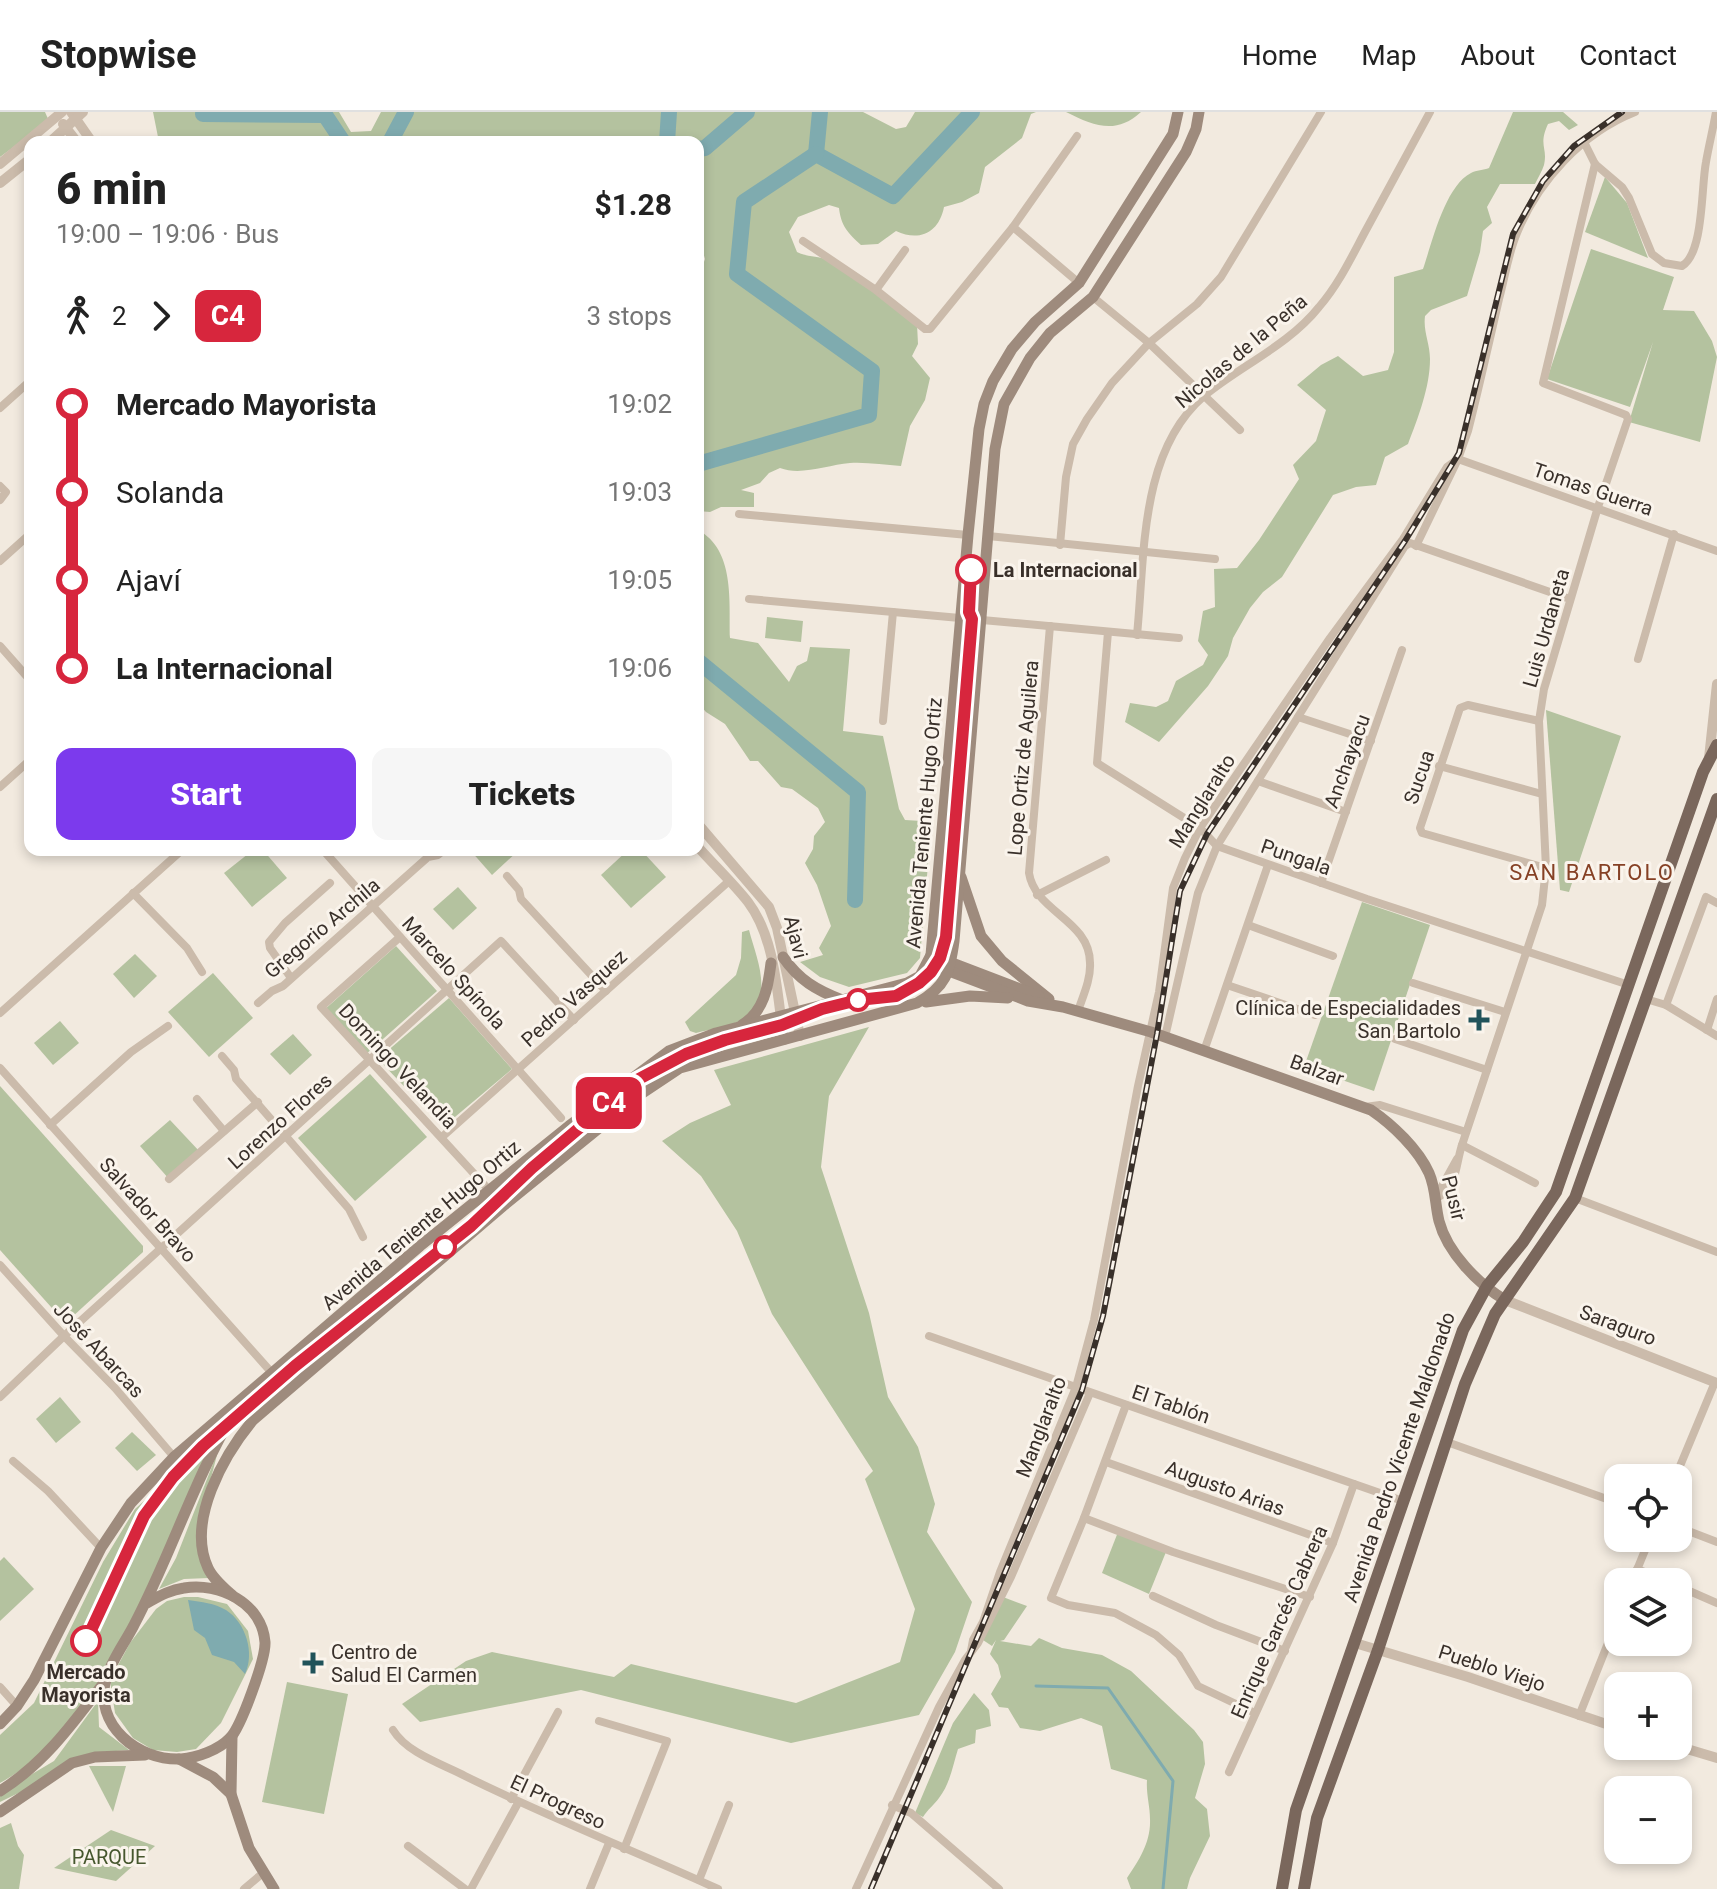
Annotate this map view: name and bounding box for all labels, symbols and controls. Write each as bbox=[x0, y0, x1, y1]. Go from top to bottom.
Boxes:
text: Stopwise bbox=[40, 33, 197, 77]
text: Home bbox=[1242, 39, 1317, 72]
text: Map bbox=[1361, 39, 1417, 72]
text: About bbox=[1461, 39, 1535, 72]
text: Contact bbox=[1579, 39, 1677, 72]
text: 6 min bbox=[56, 163, 167, 215]
text: $1.28 bbox=[594, 187, 672, 222]
text: 19:00 – 19:06 · Bus bbox=[56, 219, 279, 249]
street label: Nicolas de la Peña bbox=[1170, 289, 1312, 413]
icon: walk bbox=[56, 294, 100, 338]
icon: forward bbox=[139, 294, 183, 338]
text: C4 bbox=[211, 299, 245, 332]
text: 2 bbox=[112, 301, 127, 331]
text: 3 stops bbox=[586, 301, 672, 331]
text: Mercado Mayorista bbox=[116, 387, 377, 422]
text: 19:02 bbox=[607, 389, 672, 419]
street label: Tomas Guerra bbox=[1530, 457, 1656, 521]
text: Solanda bbox=[116, 475, 224, 510]
text: 19:03 bbox=[607, 477, 672, 507]
marker: La Internacional bbox=[956, 555, 986, 585]
place label: La Internacional bbox=[993, 558, 1138, 582]
text: Ajaví bbox=[116, 563, 181, 598]
text: 19:05 bbox=[607, 565, 672, 595]
street label: Luis Urdaneta bbox=[1518, 566, 1574, 690]
text: La Internacional bbox=[116, 651, 333, 686]
text: 19:06 bbox=[607, 653, 672, 683]
street label: Lope Ortiz de Aguilera bbox=[1003, 659, 1043, 857]
street label: Avenida Teniente Hugo Ortiz bbox=[901, 696, 947, 949]
street label: Anchayacu bbox=[1319, 711, 1375, 811]
street label: Sucua bbox=[1399, 747, 1439, 807]
button: Start bbox=[56, 748, 356, 840]
button: Tickets bbox=[372, 748, 672, 840]
street label: Manglaralto bbox=[1164, 750, 1240, 852]
street label: Pungala bbox=[1258, 834, 1334, 880]
district label: SAN BARTOLO bbox=[1509, 860, 1675, 885]
street label: Gregorio Archila bbox=[259, 873, 385, 983]
street label: Marcelo Spínola bbox=[397, 912, 511, 1034]
street label: Ajavi bbox=[779, 913, 813, 961]
street label: Pedro Vasquez bbox=[516, 944, 632, 1052]
unlabelled marker bbox=[847, 989, 869, 1011]
place label: Clínica de Especialidades San Bartolo bbox=[1235, 996, 1461, 1043]
street label: Domingo Velandia bbox=[334, 998, 462, 1134]
marker: Clínica de Especialidades San Bartolo bbox=[1468, 1009, 1490, 1031]
street label: Balzar bbox=[1287, 1049, 1348, 1091]
street label: Lorenzo Flores bbox=[223, 1068, 337, 1174]
line badge: C4 bbox=[573, 1077, 645, 1129]
text: C4 bbox=[592, 1086, 626, 1119]
street label: Avenida Teniente Hugo Ortiz bbox=[317, 1135, 525, 1315]
street label: Salvador Bravo bbox=[95, 1153, 201, 1267]
street label: Pusir bbox=[1437, 1173, 1471, 1223]
unlabelled marker bbox=[434, 1236, 456, 1258]
street label: José Abarcas bbox=[49, 1297, 149, 1403]
street label: Saraguro bbox=[1576, 1299, 1660, 1351]
street label: Avenida Pedro Vicente Maldonado bbox=[1338, 1309, 1460, 1605]
street label: Manglaralto bbox=[1011, 1373, 1071, 1481]
street label: El Tablón bbox=[1129, 1379, 1213, 1429]
street label: Augusto Arias bbox=[1162, 1455, 1288, 1521]
map controls bbox=[1604, 1464, 1692, 1864]
button: locate bbox=[1604, 1464, 1692, 1552]
street label: Enrique Garcés Cabrera bbox=[1226, 1522, 1332, 1722]
button: layers bbox=[1604, 1568, 1692, 1656]
marker: Mercado Mayorista bbox=[71, 1626, 101, 1656]
street label: Pueblo Viejo bbox=[1435, 1639, 1549, 1697]
place label: Centro de Salud El Carmen bbox=[331, 1640, 477, 1687]
marker: Centro de Salud El Carmen bbox=[302, 1652, 324, 1674]
place label: Mercado Mayorista bbox=[41, 1660, 131, 1707]
button: + bbox=[1604, 1672, 1692, 1760]
street label: El Progreso bbox=[507, 1770, 609, 1834]
button: − bbox=[1604, 1776, 1692, 1864]
park label: PARQUE bbox=[72, 1845, 146, 1869]

